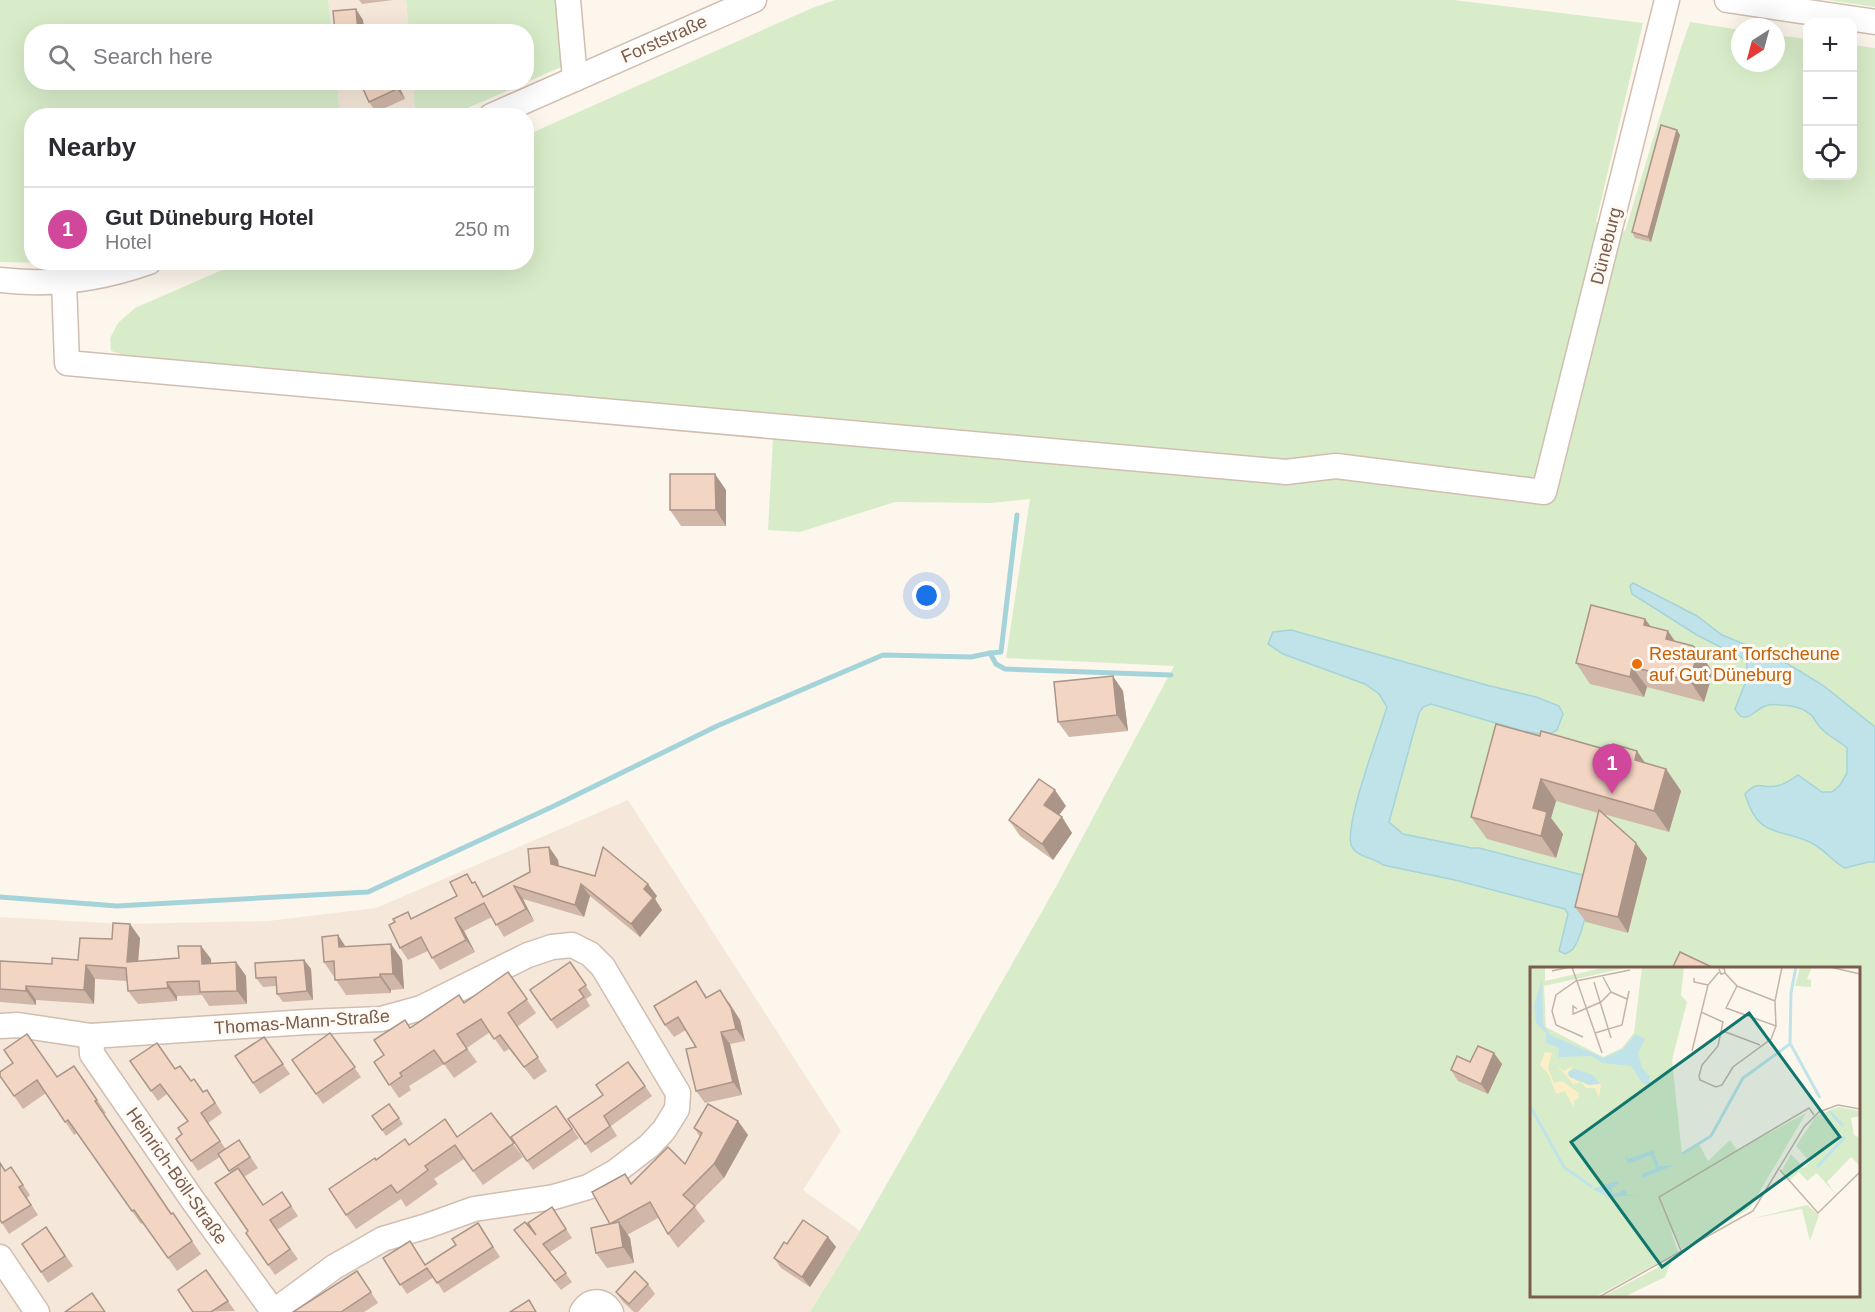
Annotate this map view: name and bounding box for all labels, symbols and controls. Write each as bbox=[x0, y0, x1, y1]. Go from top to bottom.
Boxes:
street label: Forststraße bbox=[618, 11, 710, 67]
north arrow bbox=[1731, 18, 1785, 72]
map controls bbox=[1803, 18, 1857, 180]
button: + bbox=[1803, 18, 1857, 72]
search box bbox=[24, 24, 534, 90]
icon: search bbox=[45, 41, 78, 74]
text: Search here bbox=[93, 44, 213, 69]
button: − bbox=[1803, 72, 1857, 126]
button: locate bbox=[1803, 126, 1857, 180]
text: Nearby bbox=[48, 132, 136, 162]
text: Gut Düneburg Hotel bbox=[105, 205, 314, 230]
street label: Düneburg bbox=[1587, 205, 1625, 287]
text: 1 bbox=[62, 218, 73, 240]
text: 250 m bbox=[454, 218, 510, 240]
text: Hotel bbox=[105, 231, 152, 253]
your location bbox=[912, 581, 941, 610]
place label: Restaurant Torfscheune auf Gut Düneburg bbox=[1649, 644, 1840, 685]
marker: Restaurant Torfscheune auf Gut Düneburg bbox=[1630, 657, 1644, 671]
pin: 1 bbox=[1592, 744, 1632, 794]
inset map bbox=[1530, 967, 1860, 1297]
street label: Thomas-Mann-Straße bbox=[213, 1006, 391, 1038]
street label: Heinrich-Böll-Straße bbox=[122, 1104, 232, 1248]

